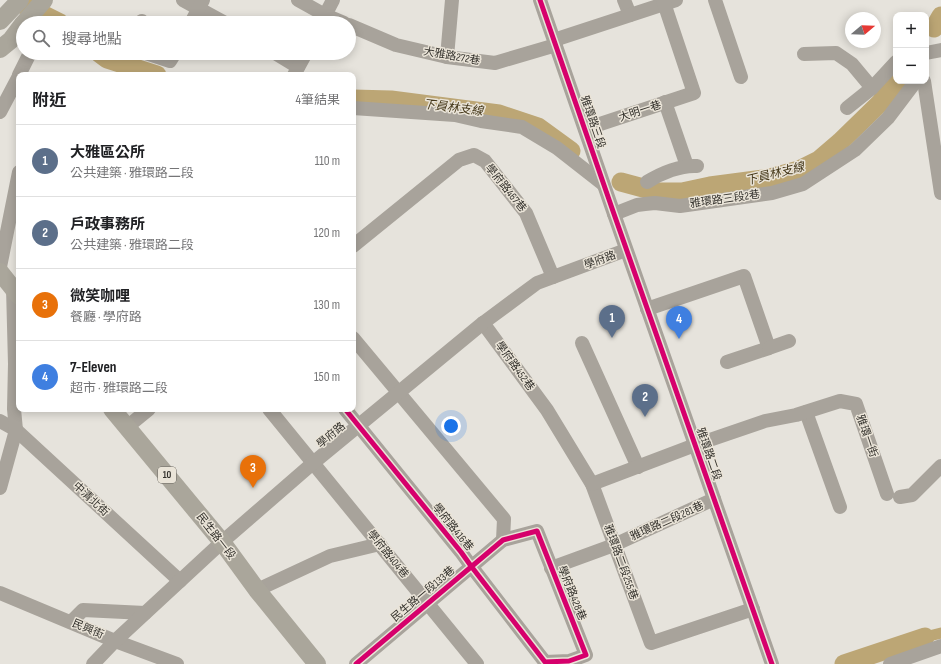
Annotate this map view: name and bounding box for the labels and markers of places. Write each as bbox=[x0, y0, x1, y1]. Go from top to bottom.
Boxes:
pin: 1 bbox=[599, 305, 625, 338]
pin: 4 bbox=[666, 306, 692, 339]
pin: 2 bbox=[632, 384, 658, 417]
pin: 3 bbox=[240, 455, 266, 488]

